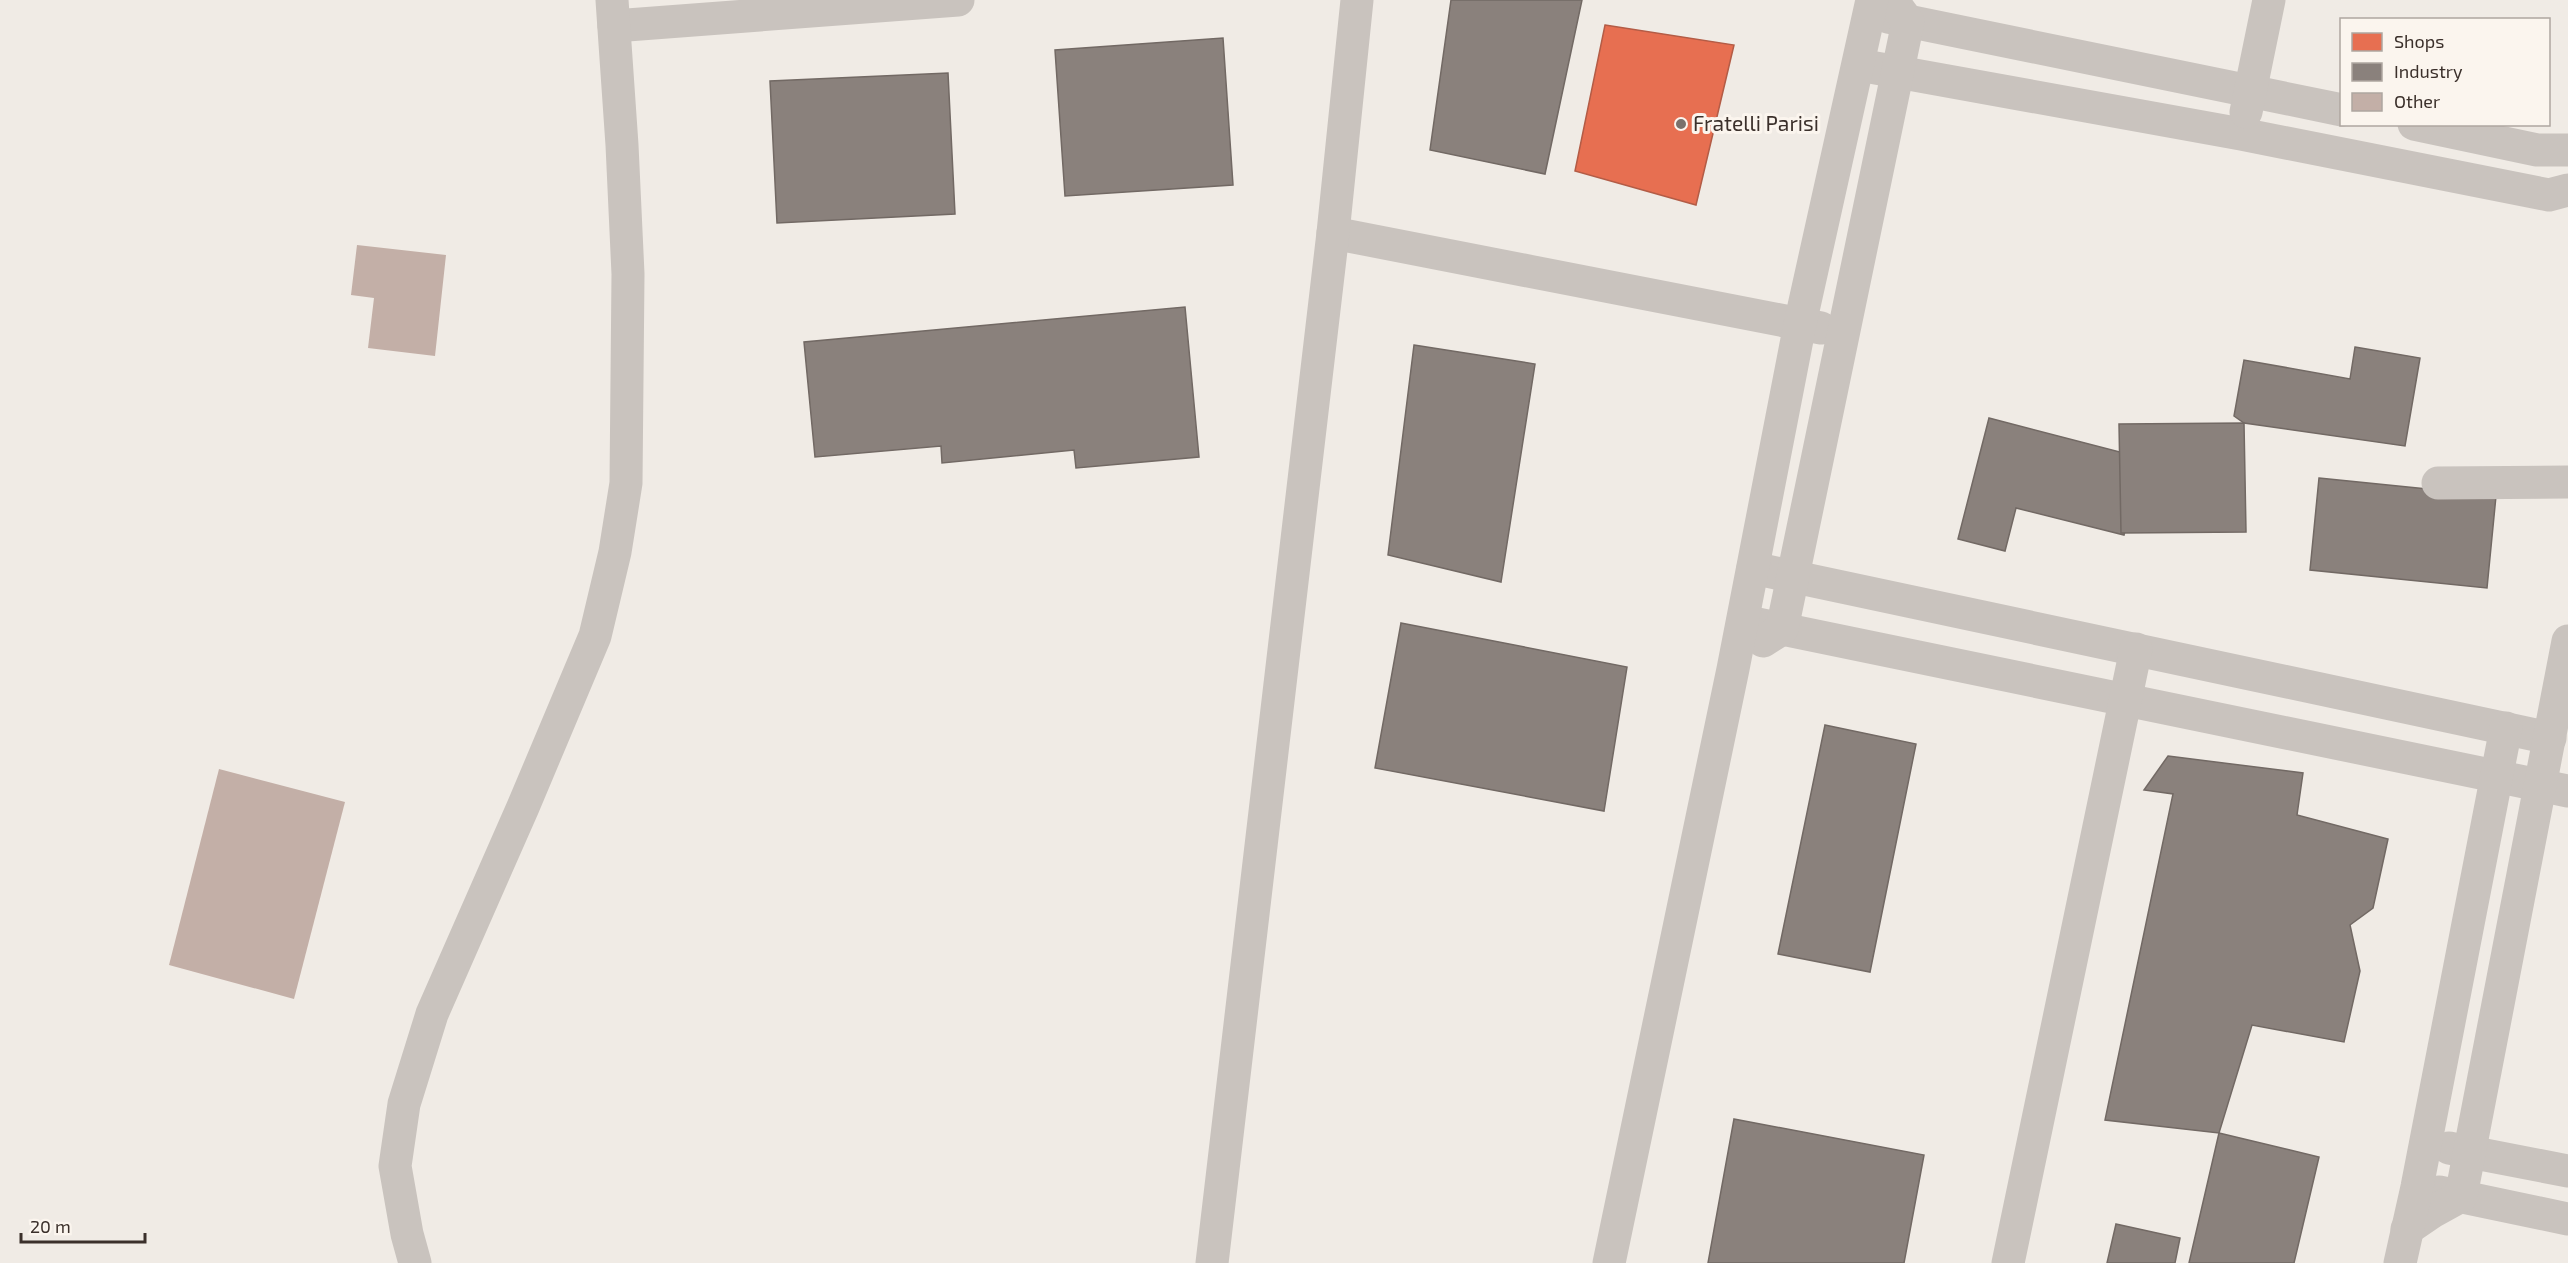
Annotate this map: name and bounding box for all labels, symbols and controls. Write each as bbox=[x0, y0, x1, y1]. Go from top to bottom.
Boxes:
legend bbox=[2340, 18, 2550, 126]
text: Shops bbox=[2394, 30, 2444, 52]
text: Industry bbox=[2394, 60, 2463, 82]
text: Other bbox=[2394, 90, 2440, 112]
place label: Fratelli Parisi bbox=[1693, 110, 1819, 135]
marker: Fratelli Parisi bbox=[1674, 117, 1688, 131]
scale bar bbox=[21, 1206, 146, 1244]
text: 20 m bbox=[30, 1215, 71, 1237]

